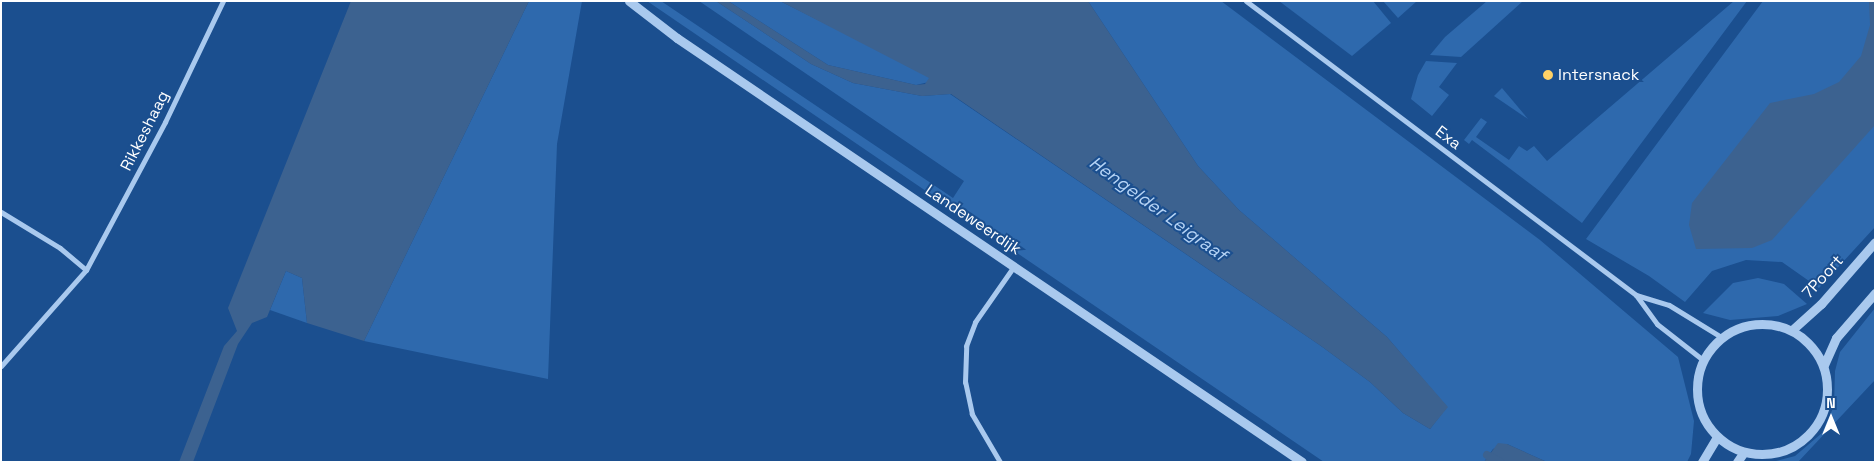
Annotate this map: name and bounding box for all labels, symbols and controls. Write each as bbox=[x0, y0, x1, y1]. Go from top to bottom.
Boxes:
place label: Intersnack bbox=[1558, 65, 1639, 85]
marker: Intersnack bbox=[1542, 69, 1554, 81]
street label: Rikkeshaag bbox=[117, 88, 173, 174]
street label: Exa bbox=[1431, 122, 1465, 154]
water label: Hengelder Leigraaf bbox=[1085, 152, 1231, 266]
street label: Landeweerdijk bbox=[921, 181, 1025, 259]
street label: 7Poort bbox=[1799, 251, 1847, 303]
north arrow bbox=[1806, 393, 1856, 443]
text: N bbox=[1826, 394, 1836, 412]

